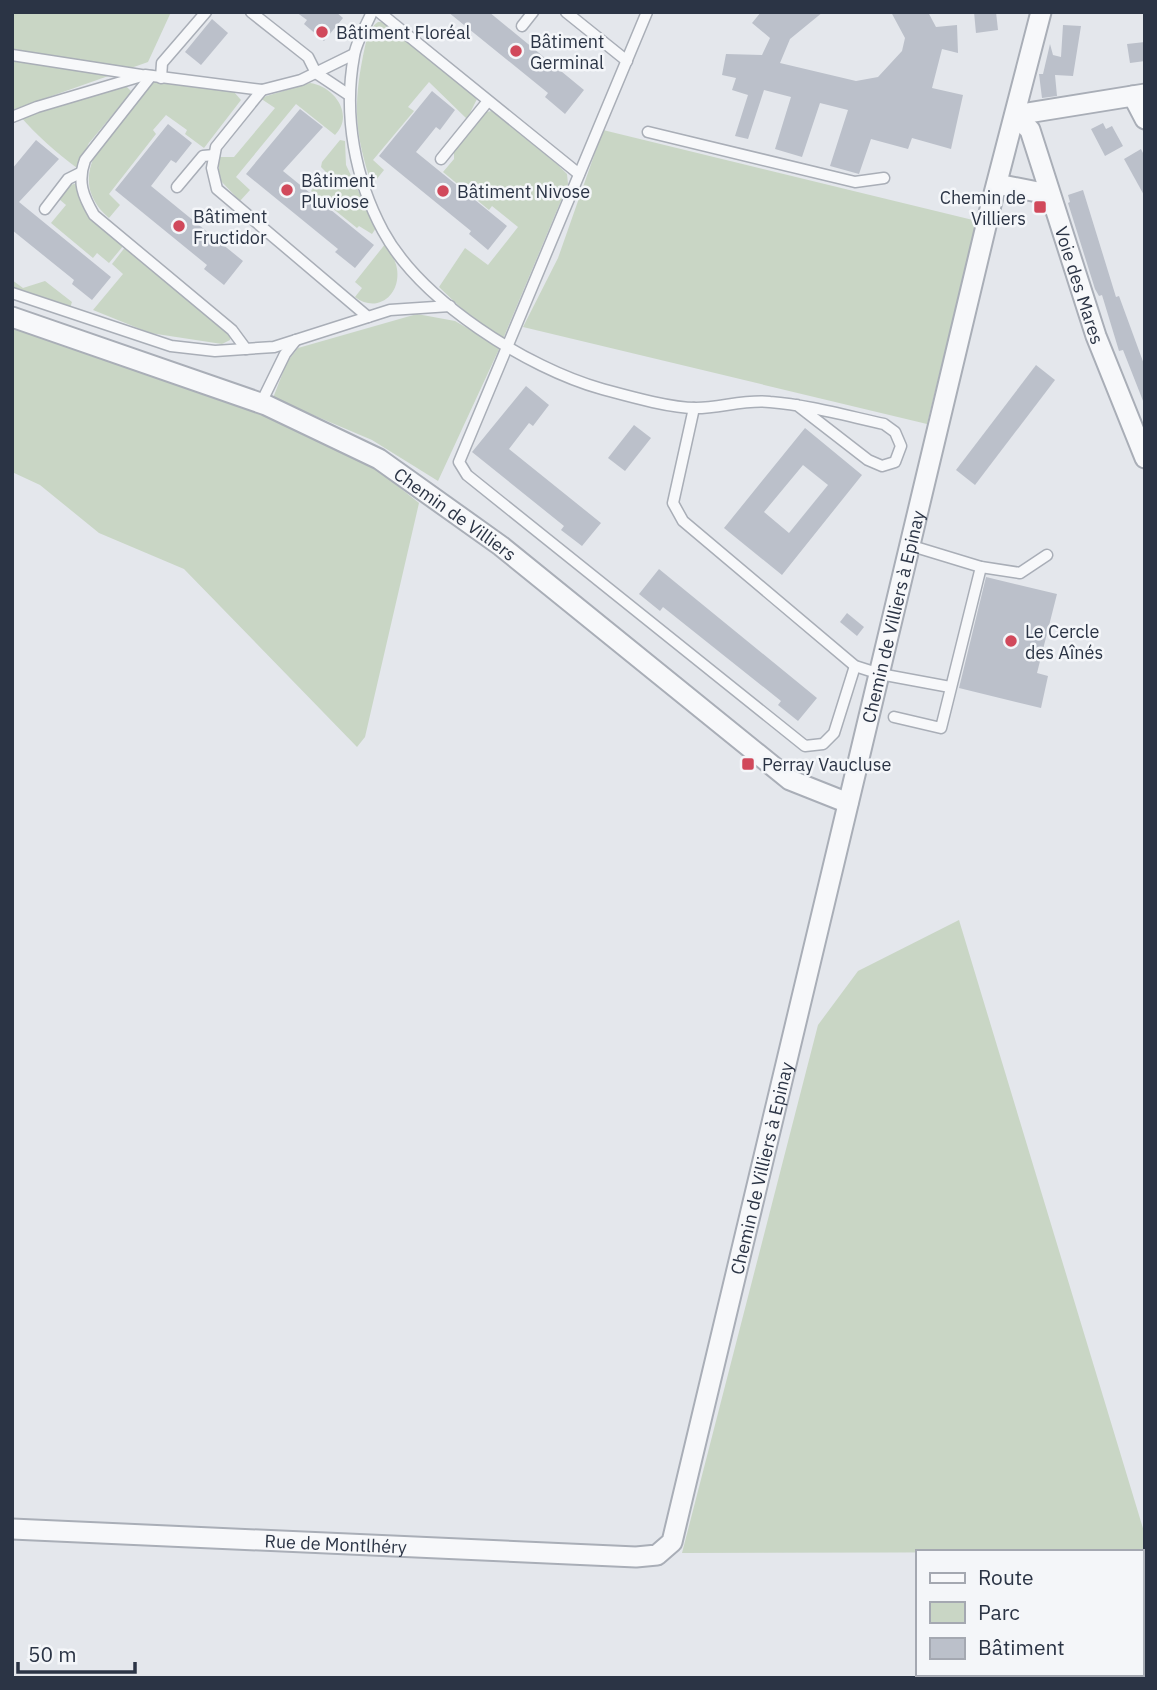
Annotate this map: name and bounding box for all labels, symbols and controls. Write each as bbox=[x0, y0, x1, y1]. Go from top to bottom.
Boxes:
place label: Bâtiment Floréal bbox=[336, 21, 471, 44]
marker: Bâtiment Floréal bbox=[314, 24, 330, 40]
place label: Bâtiment Germinal bbox=[530, 30, 604, 74]
marker: Bâtiment Germinal bbox=[508, 43, 524, 59]
place label: Bâtiment Pluviose bbox=[301, 169, 375, 213]
place label: Bâtiment Nivose bbox=[457, 180, 590, 203]
marker: Bâtiment Pluviose bbox=[279, 182, 295, 198]
marker: Bâtiment Nivose bbox=[435, 183, 451, 199]
place label: Chemin de Villiers bbox=[940, 186, 1026, 230]
marker: Chemin de Villiers bbox=[1032, 199, 1048, 215]
place label: Bâtiment Fructidor bbox=[193, 205, 267, 249]
marker: Bâtiment Fructidor bbox=[171, 218, 187, 234]
street label: Voie des Mares bbox=[1050, 223, 1109, 347]
street label: Chemin de Villiers bbox=[390, 462, 521, 566]
street label: Chemin de Villiers à Epinay bbox=[856, 508, 929, 725]
place label: Le Cercle des Aînés bbox=[1025, 620, 1103, 664]
marker: Le Cercle des Aînés bbox=[1003, 633, 1019, 649]
place label: Perray Vaucluse bbox=[762, 753, 892, 776]
marker: Perray Vaucluse bbox=[740, 756, 756, 772]
street label: Chemin de Villiers à Epinay bbox=[725, 1059, 798, 1277]
street label: Rue de Montlhéry bbox=[264, 1529, 407, 1558]
legend bbox=[916, 1550, 1143, 1676]
text: Route bbox=[978, 1563, 1034, 1591]
text: Parc bbox=[978, 1598, 1020, 1626]
scale bar bbox=[18, 1630, 135, 1674]
text: Bâtiment bbox=[978, 1633, 1065, 1661]
text: 50 m bbox=[28, 1640, 77, 1668]

